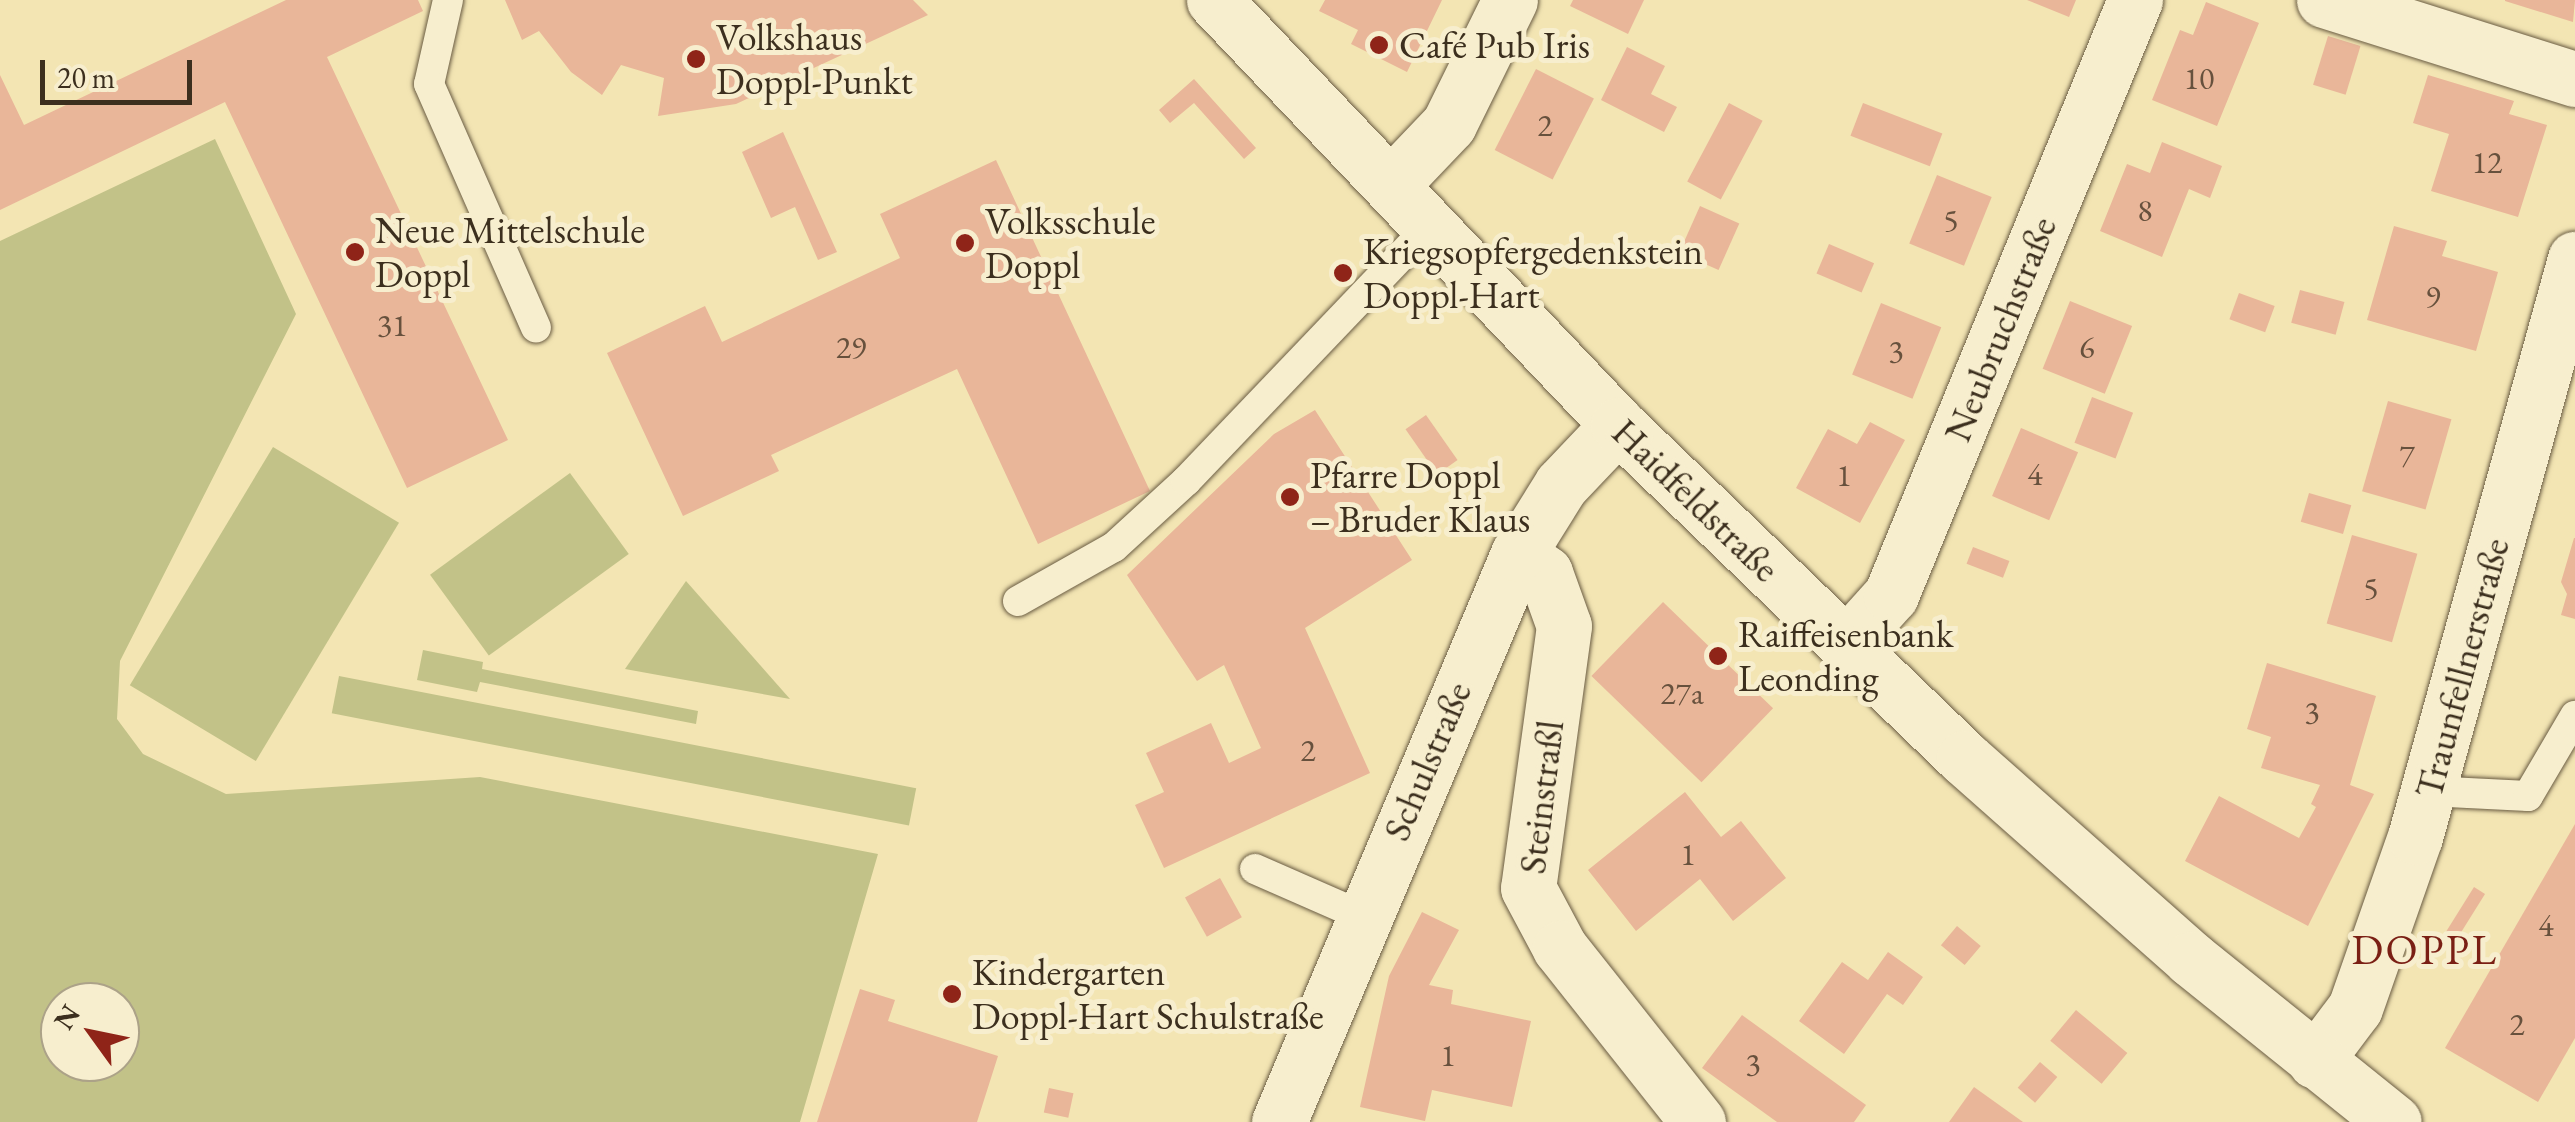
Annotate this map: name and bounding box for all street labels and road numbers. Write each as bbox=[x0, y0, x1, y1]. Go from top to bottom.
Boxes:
street label: Neubruchstraße bbox=[1934, 210, 2066, 448]
street label: Haidfeldstraße bbox=[1603, 409, 1789, 591]
street label: Traunfellnerstraße bbox=[2405, 533, 2519, 803]
street label: Schulstraße bbox=[1373, 675, 1481, 847]
street label: Steinstraßl bbox=[1509, 718, 1573, 876]

